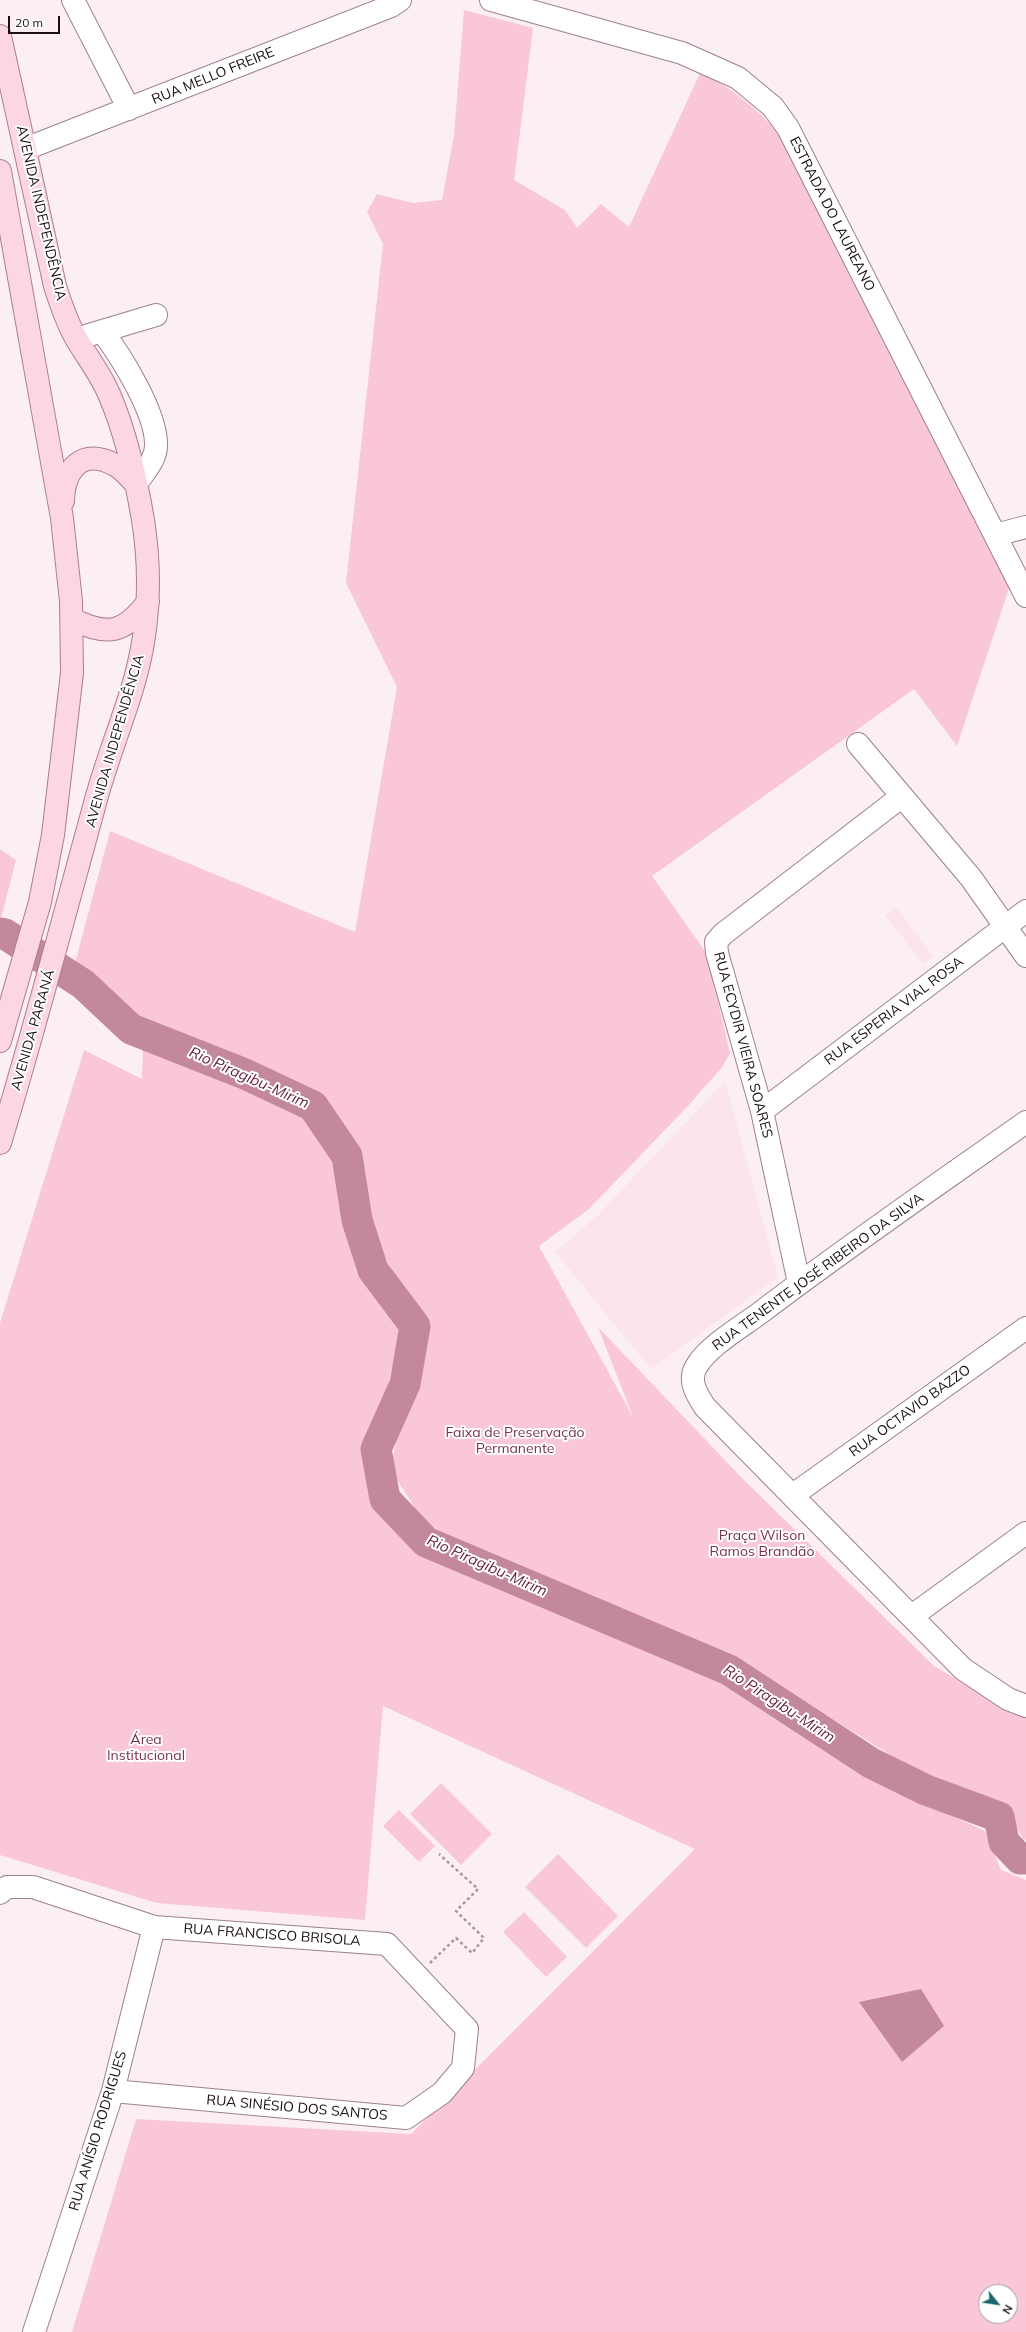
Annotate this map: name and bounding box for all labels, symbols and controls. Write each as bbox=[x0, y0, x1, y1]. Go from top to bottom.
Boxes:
scale bar bbox=[10, 8, 62, 34]
text: 20 m bbox=[15, 15, 43, 30]
street label: RUA MELLO FREIRE bbox=[149, 44, 277, 108]
street label: AVENIDA INDEPENDÊNCIA bbox=[13, 124, 69, 302]
street label: ESTRADA DO LAUREANO bbox=[786, 134, 878, 294]
street label: AVENIDA INDEPENDÊNCIA bbox=[82, 653, 148, 829]
street label: RUA ECYDIR VIEIRA SOARES bbox=[710, 950, 776, 1140]
street label: RUA ESPERIA VIAL ROSA bbox=[821, 953, 967, 1069]
street label: AVENIDA PARANÁ bbox=[8, 968, 58, 1092]
water label: Rio Piragibu-Mirim bbox=[186, 1043, 312, 1113]
street label: RUA TENENTE JOSÉ RIBEIRO DA SILVA bbox=[709, 1190, 927, 1354]
street label: RUA OCTAVIO BAZZO bbox=[846, 1361, 974, 1461]
park label: Faixa de Preservação Permanente bbox=[445, 1425, 585, 1458]
park label: Praça Wilson Ramos Brandão bbox=[710, 1528, 814, 1560]
water label: Rio Piragibu-Mirim bbox=[424, 1531, 550, 1601]
water label: Rio Piragibu-Mirim bbox=[720, 1661, 838, 1747]
park label: Área Institucional bbox=[107, 1732, 185, 1764]
street label: RUA FRANCISCO BRISOLA bbox=[183, 1920, 361, 1950]
street label: RUA ANÍSIO RODRIGUES bbox=[66, 2049, 130, 2213]
street label: RUA SINÉSIO DOS SANTOS bbox=[206, 2092, 388, 2124]
north arrow bbox=[978, 2284, 1018, 2324]
text: N bbox=[999, 2302, 1016, 2317]

